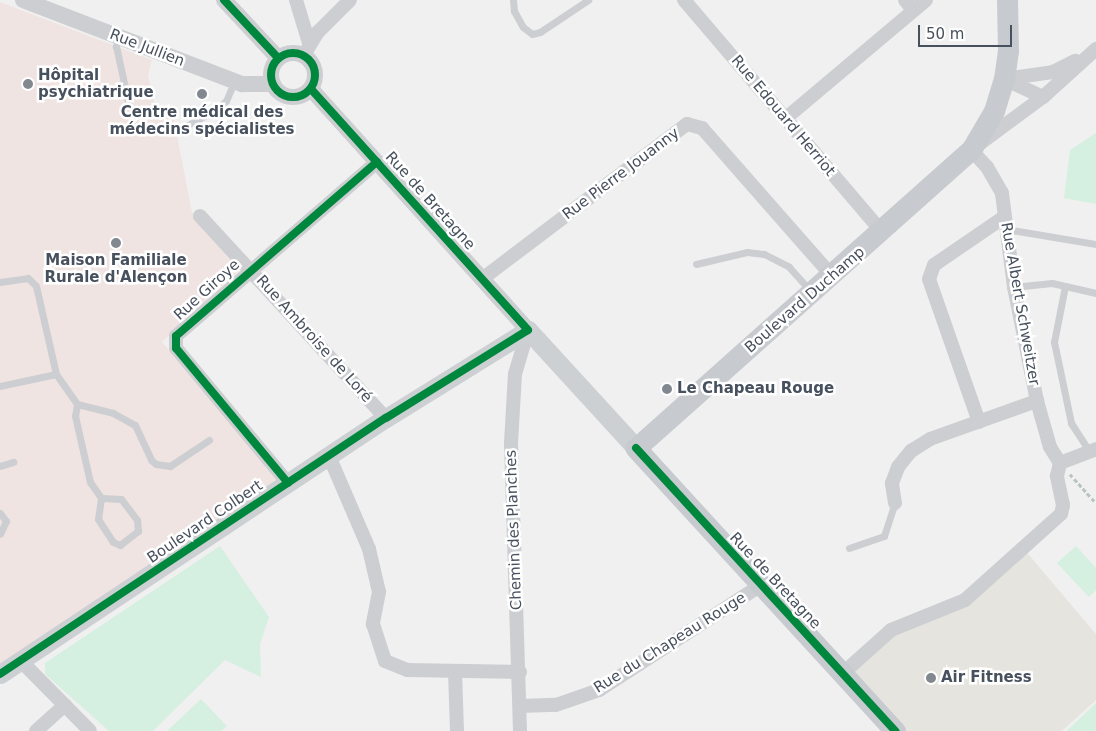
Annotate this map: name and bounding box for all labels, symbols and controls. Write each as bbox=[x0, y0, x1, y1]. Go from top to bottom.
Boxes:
scale bar bbox=[921, 15, 1015, 47]
text: 50 m bbox=[926, 25, 964, 43]
street label: Rue Jullien bbox=[107, 26, 187, 70]
street label: Rue Edouard Herriot bbox=[727, 52, 839, 180]
place label: Hôpital psychiatrique bbox=[38, 66, 154, 101]
marker: Hôpital psychiatrique bbox=[22, 78, 34, 90]
marker: Centre médical des médecins spécialistes bbox=[195, 87, 209, 101]
place label: Centre médical des médecins spécialistes bbox=[109, 103, 295, 138]
street label: Rue Pierre Jouanny bbox=[559, 124, 683, 224]
street label: Rue de Bretagne bbox=[381, 148, 479, 254]
street label: Rue Albert Schweitzer bbox=[997, 221, 1043, 387]
marker: Maison Familiale Rurale d'Alençon bbox=[110, 237, 122, 249]
street label: Boulevard Duchamp bbox=[741, 243, 869, 357]
place label: Maison Familiale Rurale d'Alençon bbox=[44, 251, 188, 286]
street label: Rue Giroye bbox=[170, 256, 244, 324]
street label: Rue Ambroise de Loré bbox=[252, 272, 376, 406]
place label: Le Chapeau Rouge bbox=[677, 380, 834, 398]
marker: Le Chapeau Rouge bbox=[661, 383, 673, 395]
street label: Chemin des Planches bbox=[502, 450, 526, 610]
street label: Boulevard Colbert bbox=[144, 477, 266, 567]
street label: Rue de Bretagne bbox=[726, 529, 824, 633]
street label: Rue du Chapeau Rouge bbox=[591, 589, 749, 697]
place label: Air Fitness bbox=[941, 669, 1032, 687]
marker: Air Fitness bbox=[925, 672, 937, 684]

